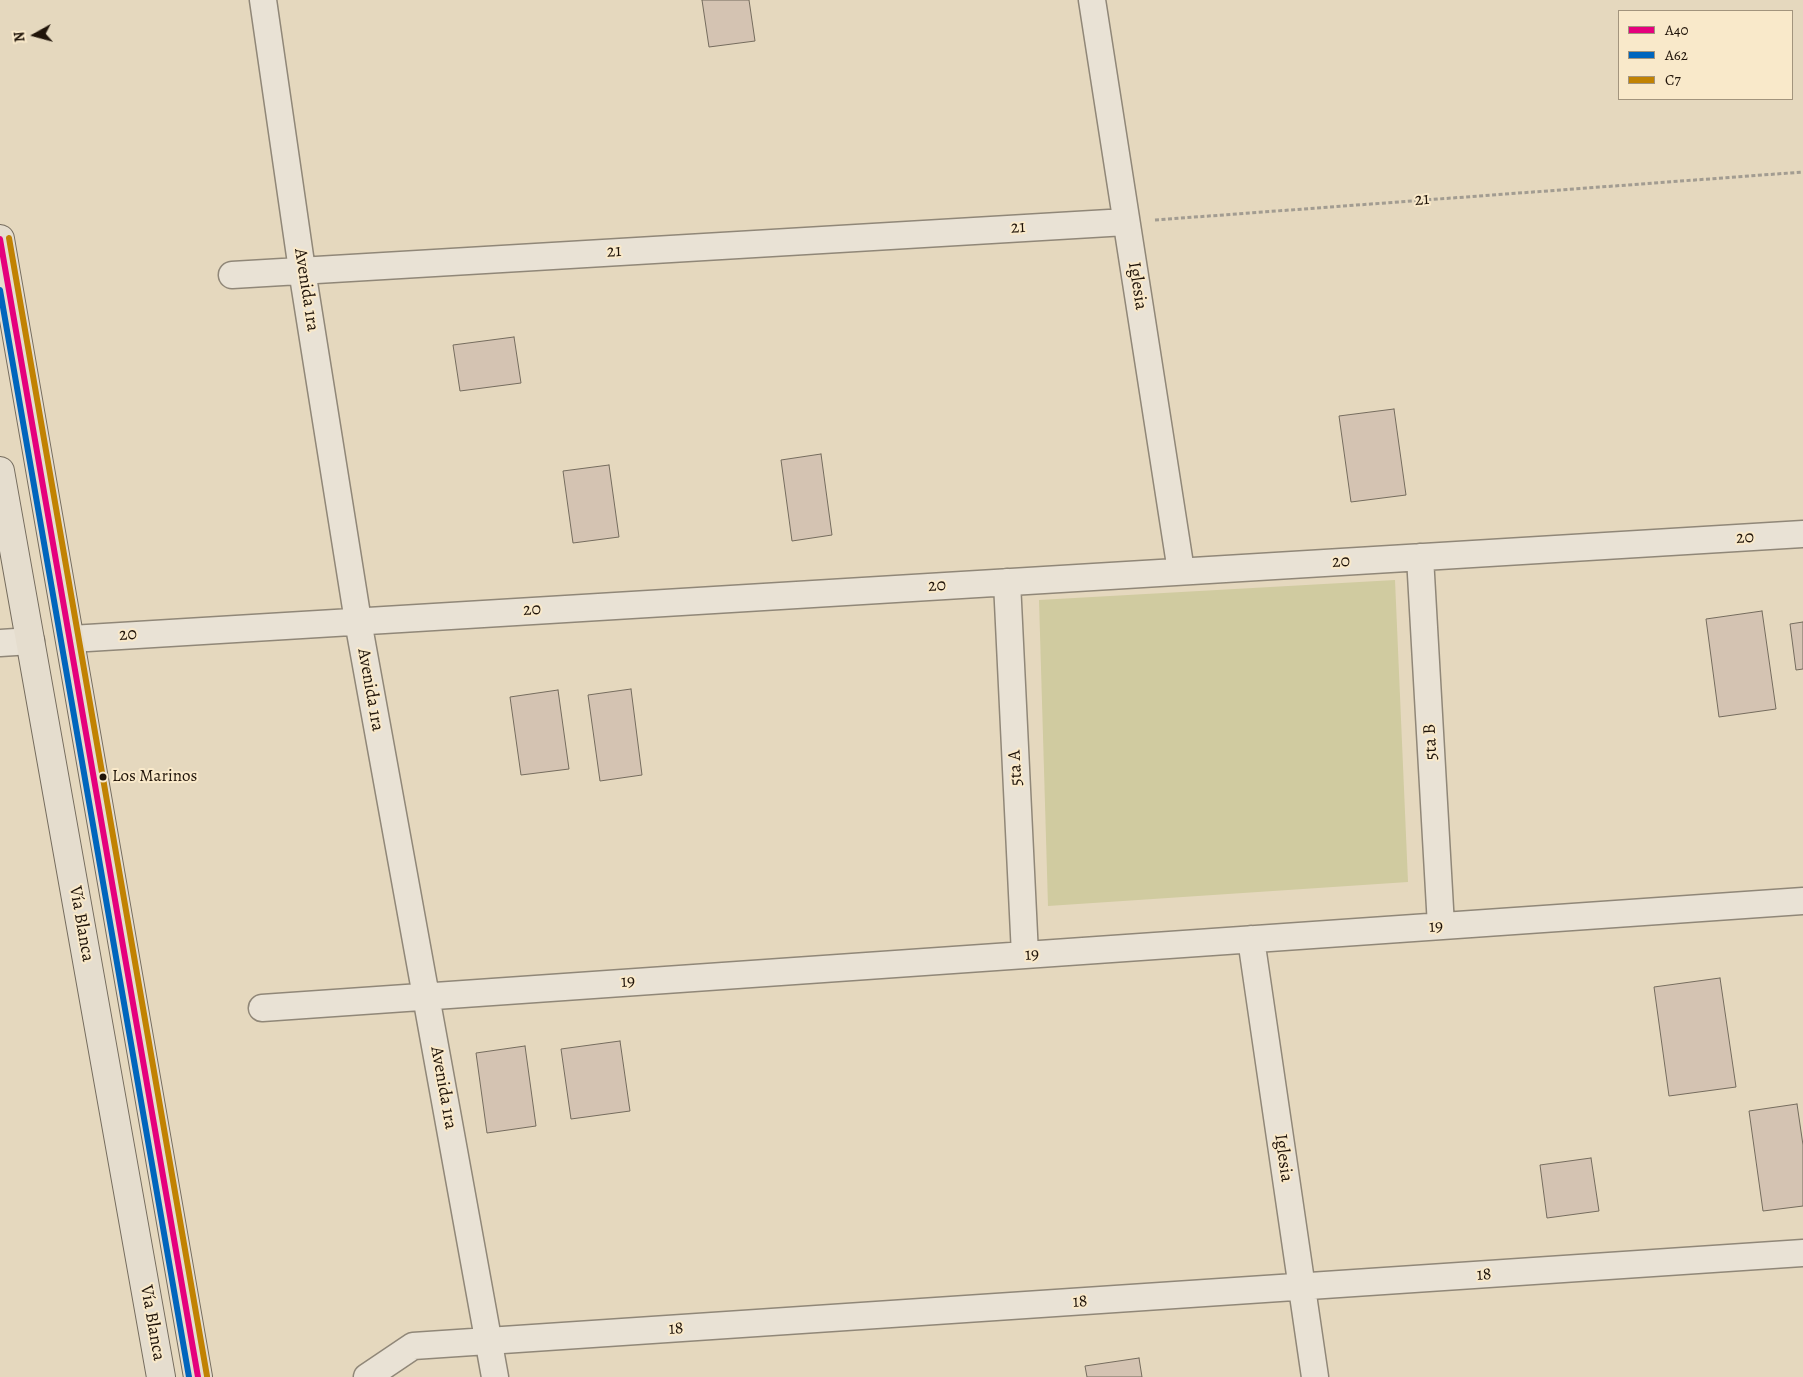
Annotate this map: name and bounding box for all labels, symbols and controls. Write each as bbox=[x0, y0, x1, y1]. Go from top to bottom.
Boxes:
north arrow bbox=[10, 10, 60, 60]
legend bbox=[1618, 10, 1793, 100]
text: A40 bbox=[1665, 20, 1689, 40]
text: N bbox=[10, 31, 30, 43]
text: A62 bbox=[1665, 45, 1688, 65]
text: C7 bbox=[1665, 70, 1681, 90]
street label: 21 bbox=[1414, 189, 1430, 211]
street label: 21 bbox=[1010, 217, 1026, 239]
street label: 21 bbox=[606, 241, 622, 263]
street label: Avenida 1ra bbox=[289, 247, 323, 333]
street label: Iglesia bbox=[1123, 260, 1151, 312]
street label: 20 bbox=[1735, 527, 1755, 549]
street label: 20 bbox=[1331, 551, 1351, 573]
street label: 20 bbox=[927, 575, 947, 597]
street label: 20 bbox=[522, 599, 542, 621]
street label: 20 bbox=[118, 624, 138, 646]
street label: Avenida 1ra bbox=[352, 647, 388, 733]
street label: 5ta B bbox=[1419, 723, 1443, 761]
street label: 5ta A bbox=[1004, 749, 1028, 787]
place label: Los Marinos bbox=[112, 767, 197, 787]
marker: Los Marinos bbox=[98, 772, 108, 782]
street label: Vía Blanca bbox=[64, 884, 98, 964]
street label: 19 bbox=[1428, 916, 1444, 938]
street label: 19 bbox=[1024, 944, 1040, 966]
street label: 19 bbox=[620, 971, 636, 993]
street label: Avenida 1ra bbox=[425, 1045, 461, 1131]
street label: Iglesia bbox=[1269, 1133, 1297, 1183]
street label: 18 bbox=[1476, 1264, 1492, 1286]
street label: Vía Blanca bbox=[135, 1283, 169, 1363]
street label: 18 bbox=[1072, 1291, 1088, 1313]
street label: 18 bbox=[668, 1318, 684, 1340]

